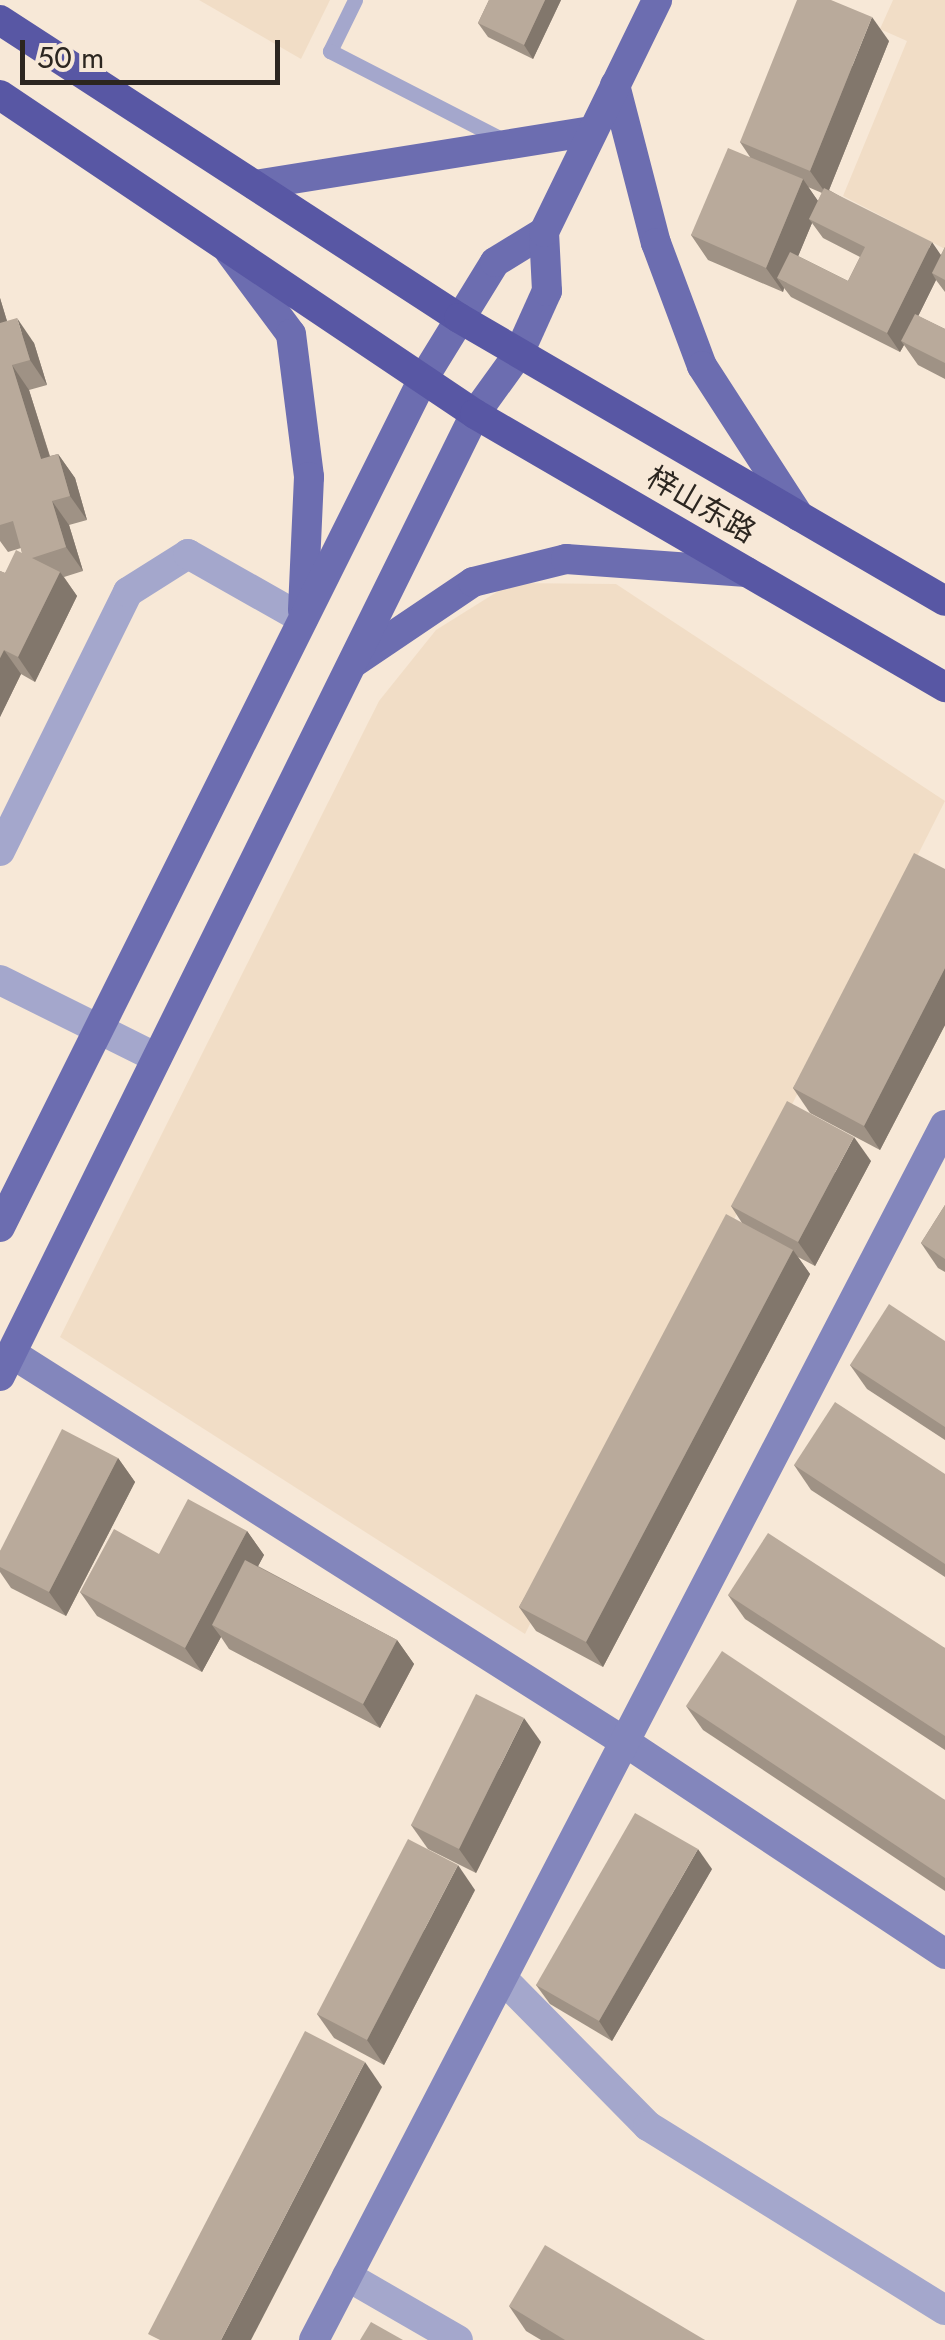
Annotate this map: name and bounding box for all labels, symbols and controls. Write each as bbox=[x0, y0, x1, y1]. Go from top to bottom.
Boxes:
scale bar bbox=[25, 20, 285, 82]
text: 50 m bbox=[37, 36, 104, 79]
street label: 梓山东路 bbox=[640, 459, 762, 551]

